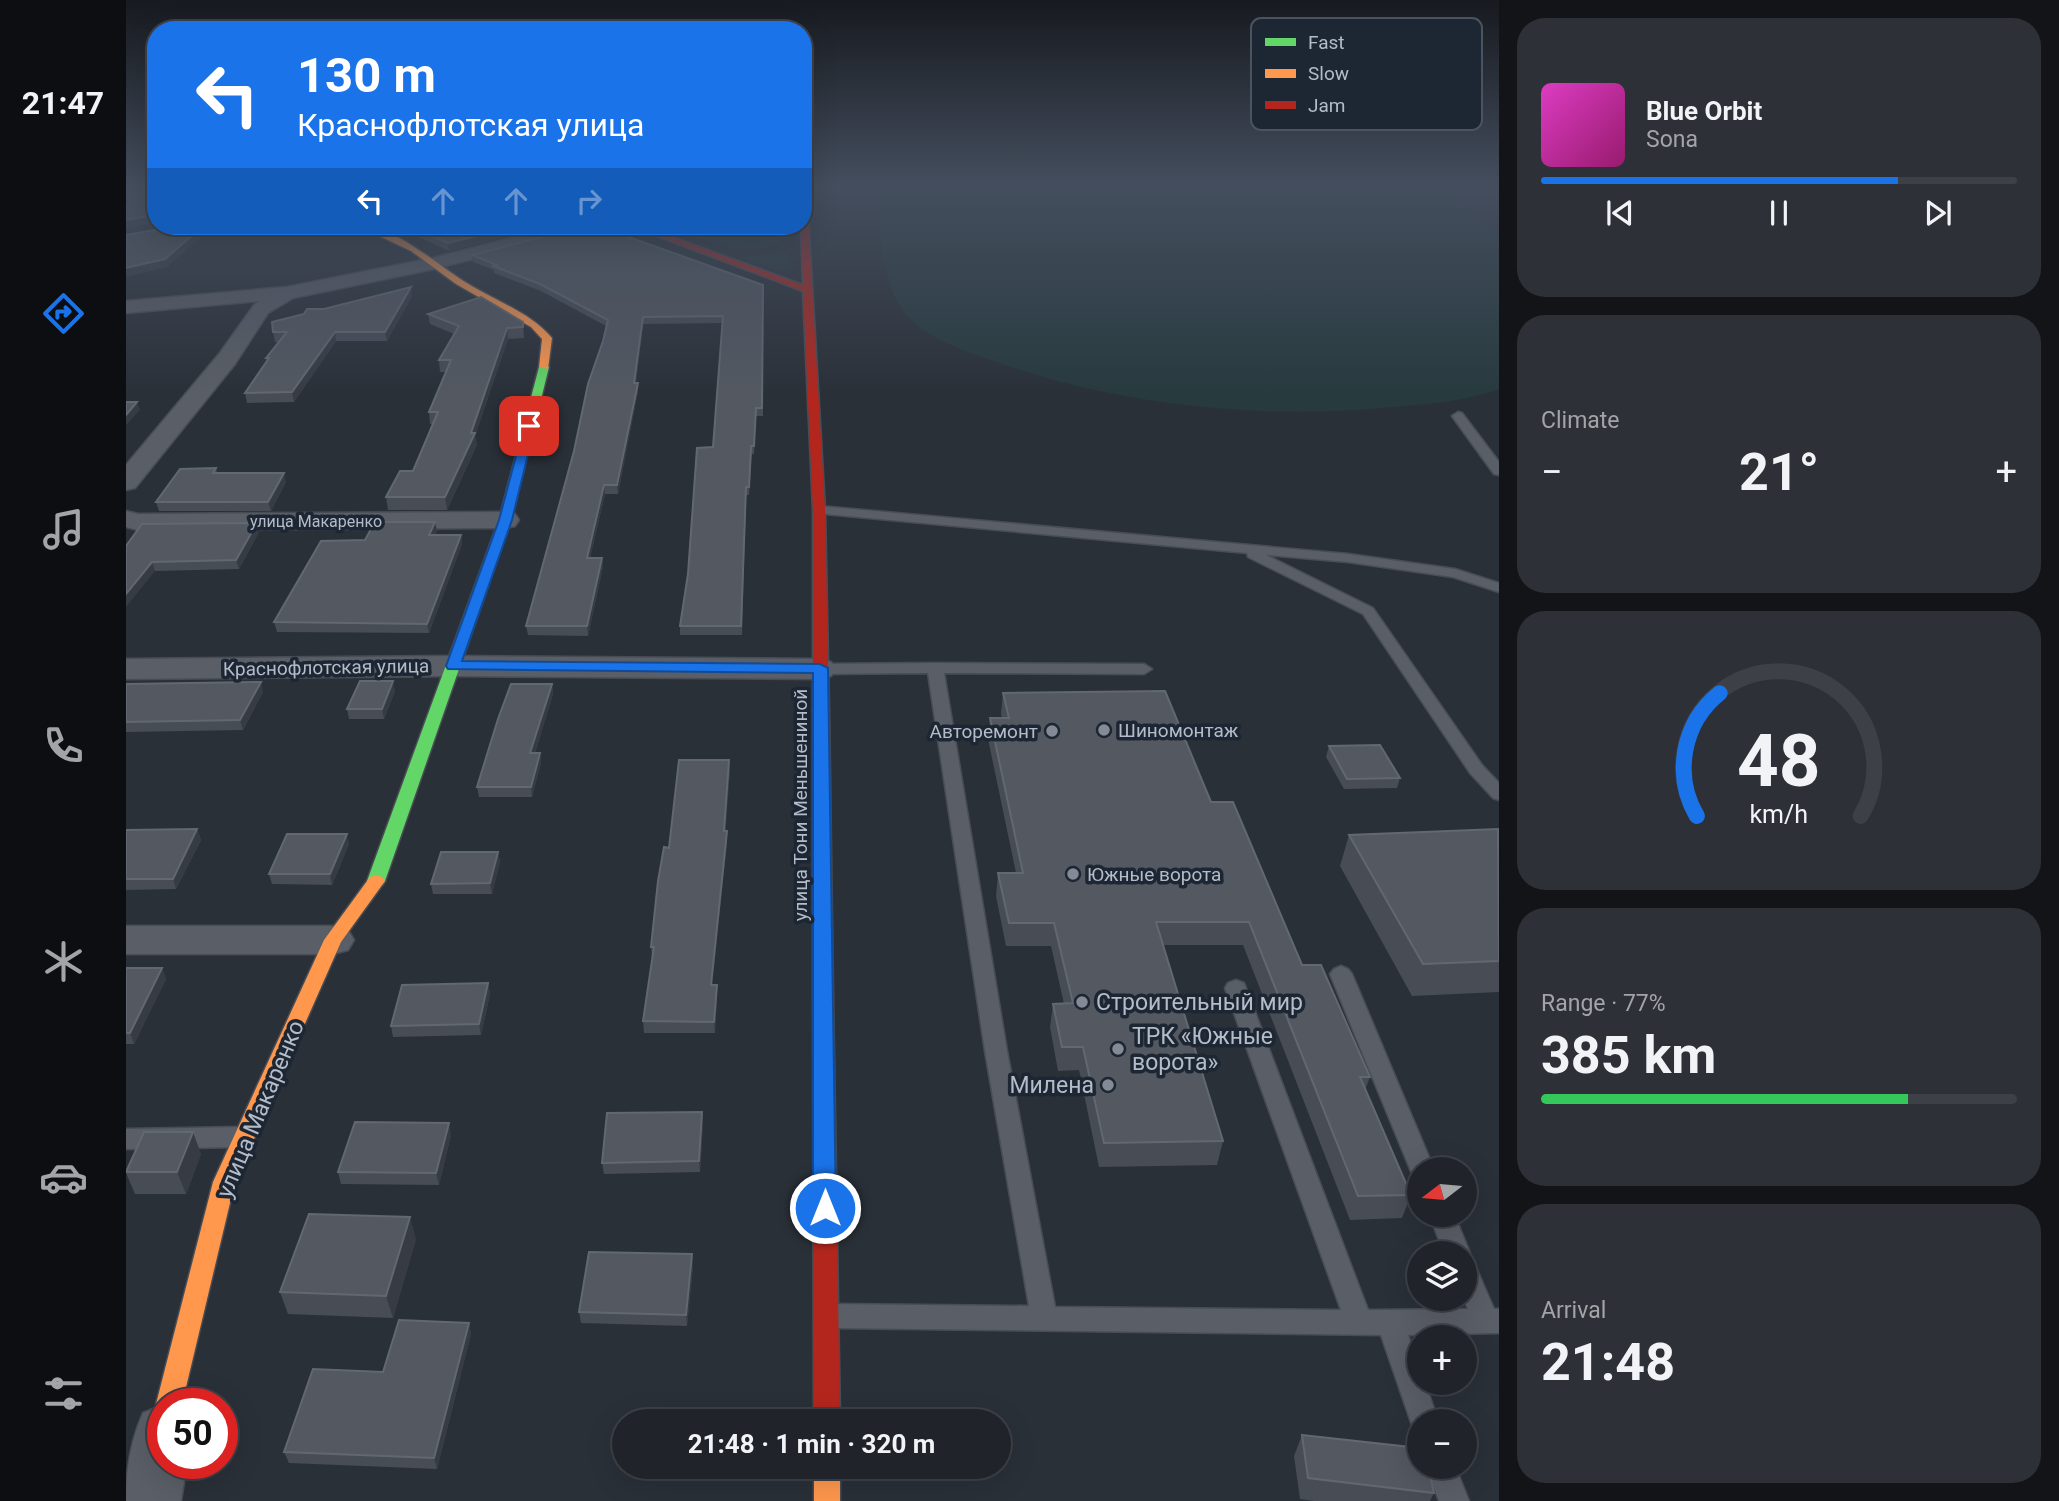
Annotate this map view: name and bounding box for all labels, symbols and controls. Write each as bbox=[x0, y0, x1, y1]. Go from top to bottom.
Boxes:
legend bbox=[1251, 18, 1482, 130]
text: Fast bbox=[1308, 31, 1345, 54]
text: 130 m bbox=[297, 47, 436, 104]
icon: left bbox=[182, 49, 273, 140]
text: Slow bbox=[1308, 62, 1349, 85]
text: 21:47 bbox=[22, 84, 104, 122]
text: Jam bbox=[1308, 94, 1345, 117]
text: Blue Orbit bbox=[1646, 96, 1762, 126]
text: Краснофлотская улица bbox=[297, 106, 644, 144]
text: Sona bbox=[1646, 126, 1698, 153]
icon: left bbox=[351, 182, 389, 220]
icon: ahead bbox=[424, 182, 462, 220]
icon: ahead bbox=[497, 182, 535, 220]
icon: right bbox=[570, 182, 608, 220]
icon: previous bbox=[1601, 194, 1639, 232]
icon: pause bbox=[1760, 194, 1798, 232]
icon: next bbox=[1919, 194, 1957, 232]
icon: directions bbox=[39, 289, 88, 338]
pin bbox=[499, 396, 559, 456]
icon: arrive bbox=[510, 407, 548, 445]
text: Climate bbox=[1541, 407, 1620, 434]
text: 21° bbox=[1739, 442, 1819, 503]
text: − bbox=[1541, 450, 1563, 494]
text: + bbox=[1995, 450, 2017, 494]
icon: music bbox=[39, 505, 88, 554]
street label: улица Макаренко bbox=[250, 512, 382, 531]
street label: Краснофлотская улица bbox=[223, 654, 429, 681]
street label: улица Тони Меньшениной bbox=[789, 689, 812, 921]
place label: Шиномонтаж bbox=[1118, 719, 1239, 742]
text: 48 bbox=[1737, 719, 1821, 805]
place label: Авторемонт bbox=[930, 720, 1038, 743]
icon: phone bbox=[39, 721, 88, 770]
marker: Шиномонтаж bbox=[1096, 722, 1112, 738]
marker: Авторемонт bbox=[1044, 723, 1060, 739]
text: km/h bbox=[1750, 800, 1808, 829]
place label: Южные ворота bbox=[1087, 863, 1221, 886]
marker: Южные ворота bbox=[1065, 866, 1081, 882]
icon: climate bbox=[39, 937, 88, 986]
place label: Строительный мир bbox=[1096, 989, 1303, 1016]
text: Range · 77% bbox=[1541, 990, 1666, 1017]
marker: Строительный мир bbox=[1074, 994, 1090, 1010]
street label: улица Макаренко bbox=[211, 1016, 310, 1202]
place label: ТРК «Южные ворота» bbox=[1132, 1023, 1273, 1076]
text: 385 km bbox=[1541, 1025, 1716, 1086]
marker: ТРК «Южные ворота» bbox=[1110, 1041, 1126, 1057]
place label: Милена bbox=[1009, 1072, 1094, 1099]
marker: Милена bbox=[1100, 1077, 1116, 1093]
icon: car bbox=[39, 1153, 88, 1202]
north arrow bbox=[1407, 1157, 1477, 1227]
map controls bbox=[1407, 1157, 1477, 1479]
position arrow bbox=[788, 1171, 862, 1245]
button: layers bbox=[1407, 1241, 1477, 1311]
text: Arrival bbox=[1541, 1297, 1606, 1324]
button: + bbox=[1407, 1325, 1477, 1395]
text: 21:48 bbox=[1541, 1332, 1675, 1393]
icon: filters bbox=[39, 1369, 88, 1418]
speed limit sign: 50 bbox=[147, 1388, 238, 1479]
button: − bbox=[1407, 1409, 1477, 1479]
text: 21:48 · 1 min · 320 m bbox=[688, 1429, 935, 1459]

